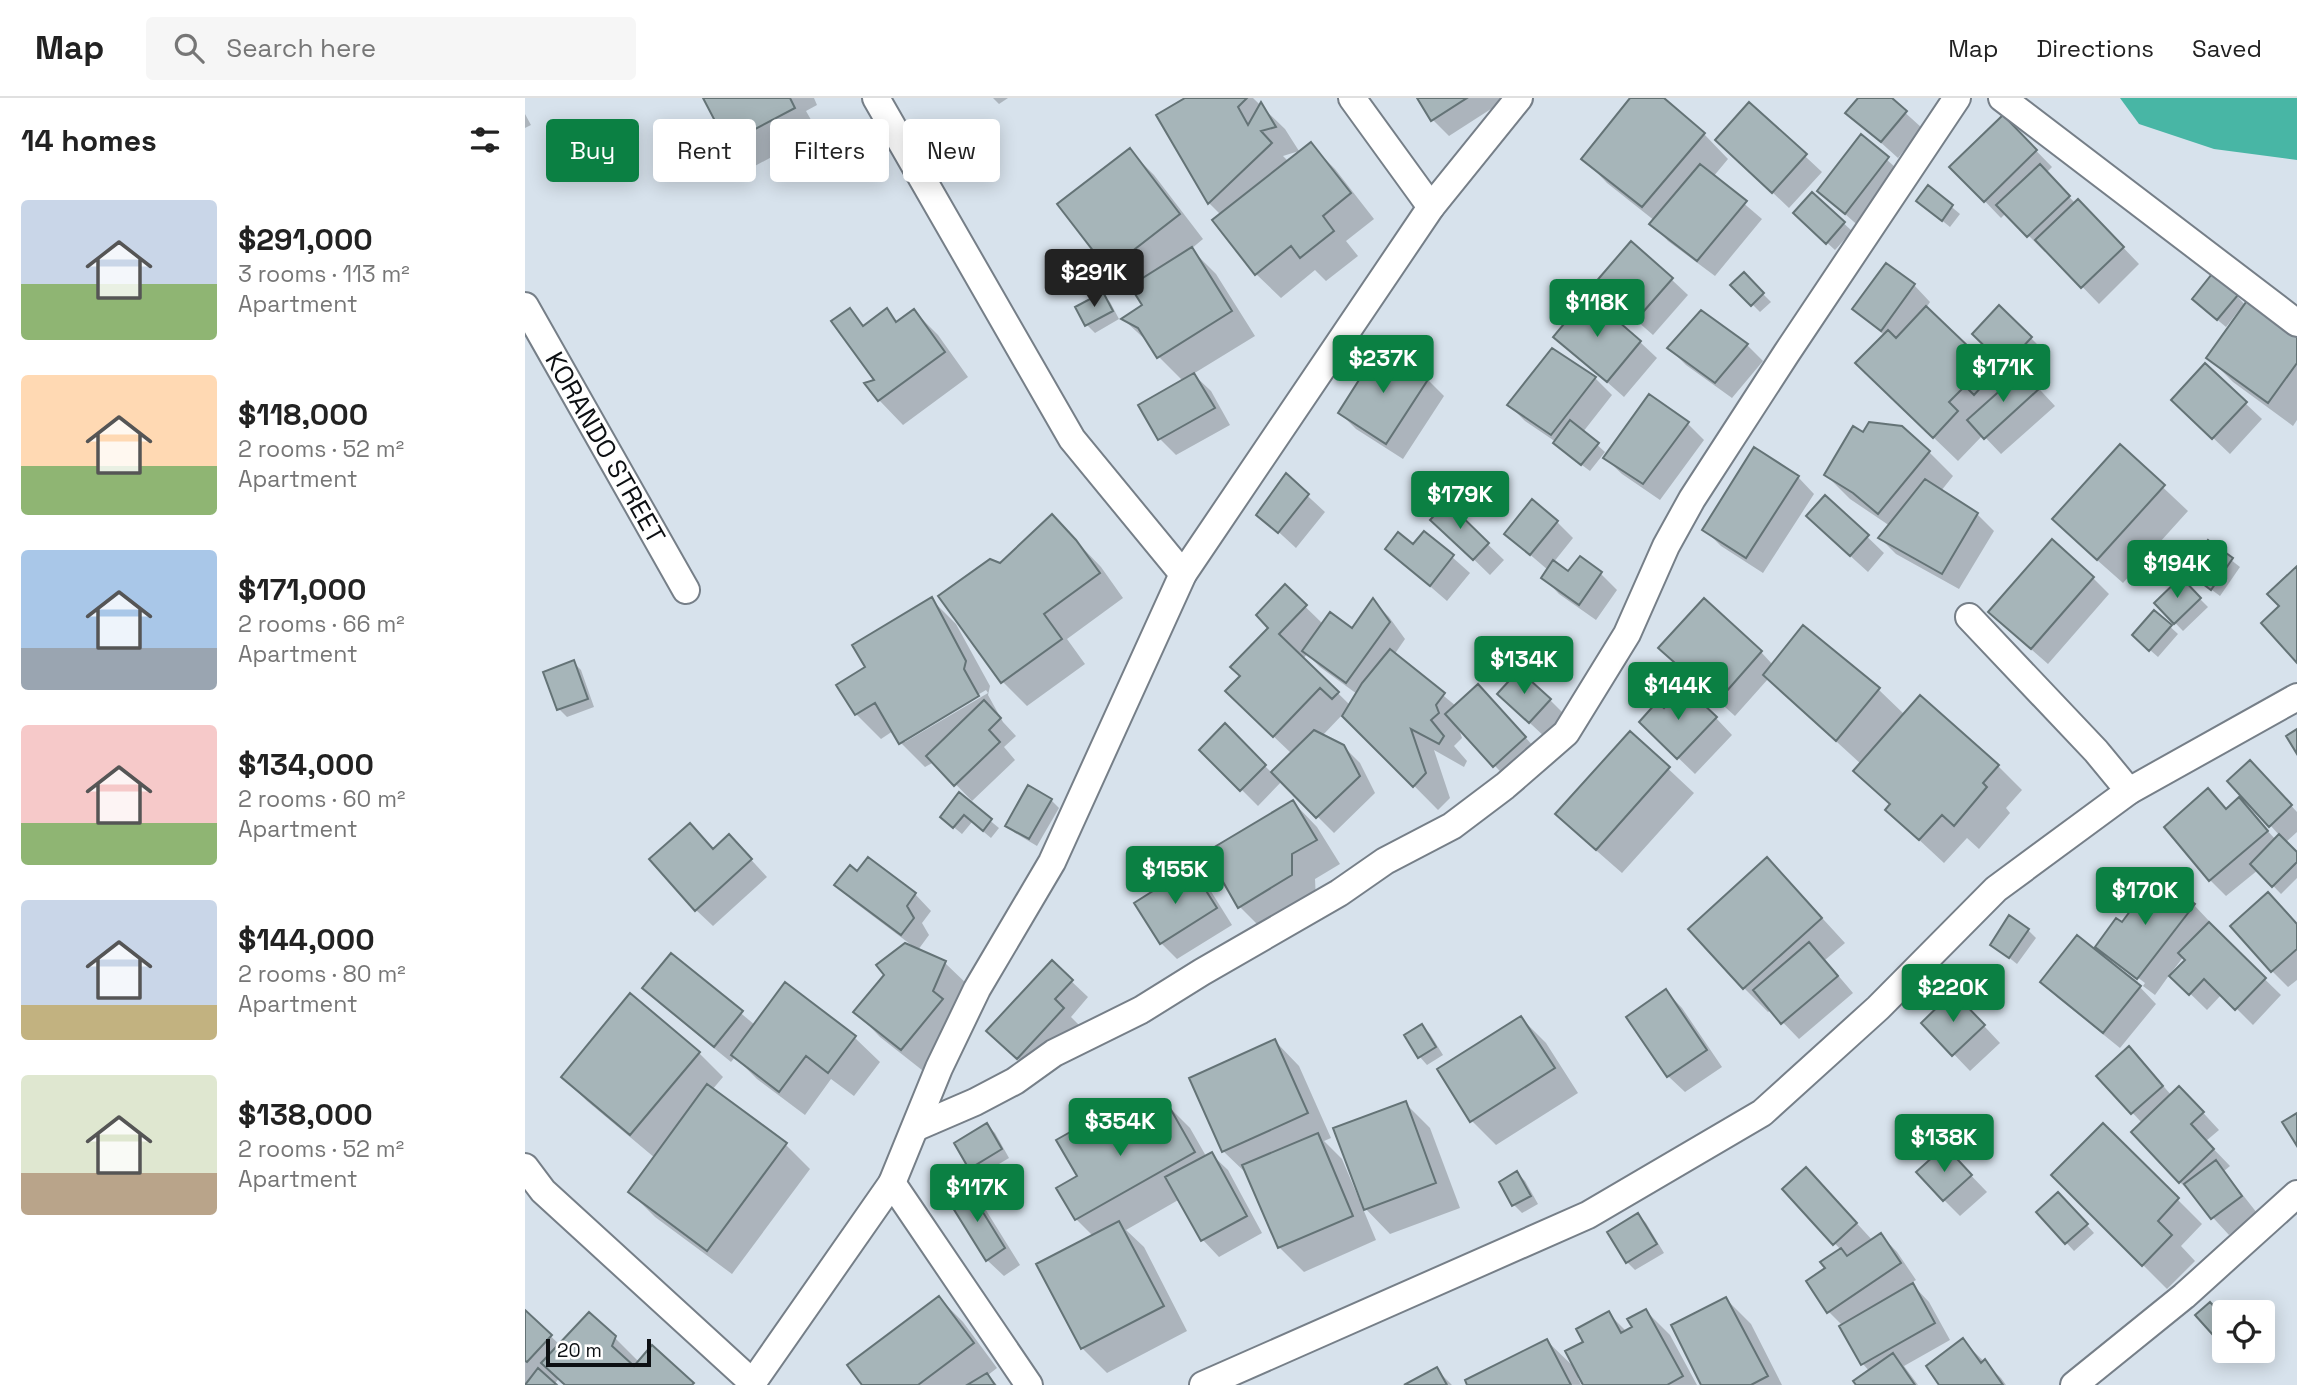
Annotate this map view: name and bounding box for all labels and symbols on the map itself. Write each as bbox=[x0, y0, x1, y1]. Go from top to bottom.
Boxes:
pin: $291K bbox=[1045, 250, 1143, 309]
pin: $118K bbox=[1548, 280, 1646, 339]
pin: $237K bbox=[1334, 336, 1432, 395]
pin: $171K bbox=[1954, 344, 2052, 404]
street label: KORANDO STREET bbox=[537, 346, 673, 550]
pin: $179K bbox=[1411, 472, 1509, 531]
pin: $194K bbox=[2128, 540, 2226, 600]
pin: $134K bbox=[1475, 636, 1573, 696]
pin: $144K bbox=[1629, 662, 1727, 722]
pin: $155K bbox=[1126, 846, 1224, 906]
pin: $170K bbox=[2096, 868, 2194, 927]
pin: $220K bbox=[1904, 964, 2002, 1024]
pin: $354K bbox=[1071, 1098, 1169, 1158]
pin: $138K bbox=[1895, 1114, 1993, 1174]
pin: $117K bbox=[928, 1164, 1026, 1224]
scale bar bbox=[546, 1336, 651, 1368]

